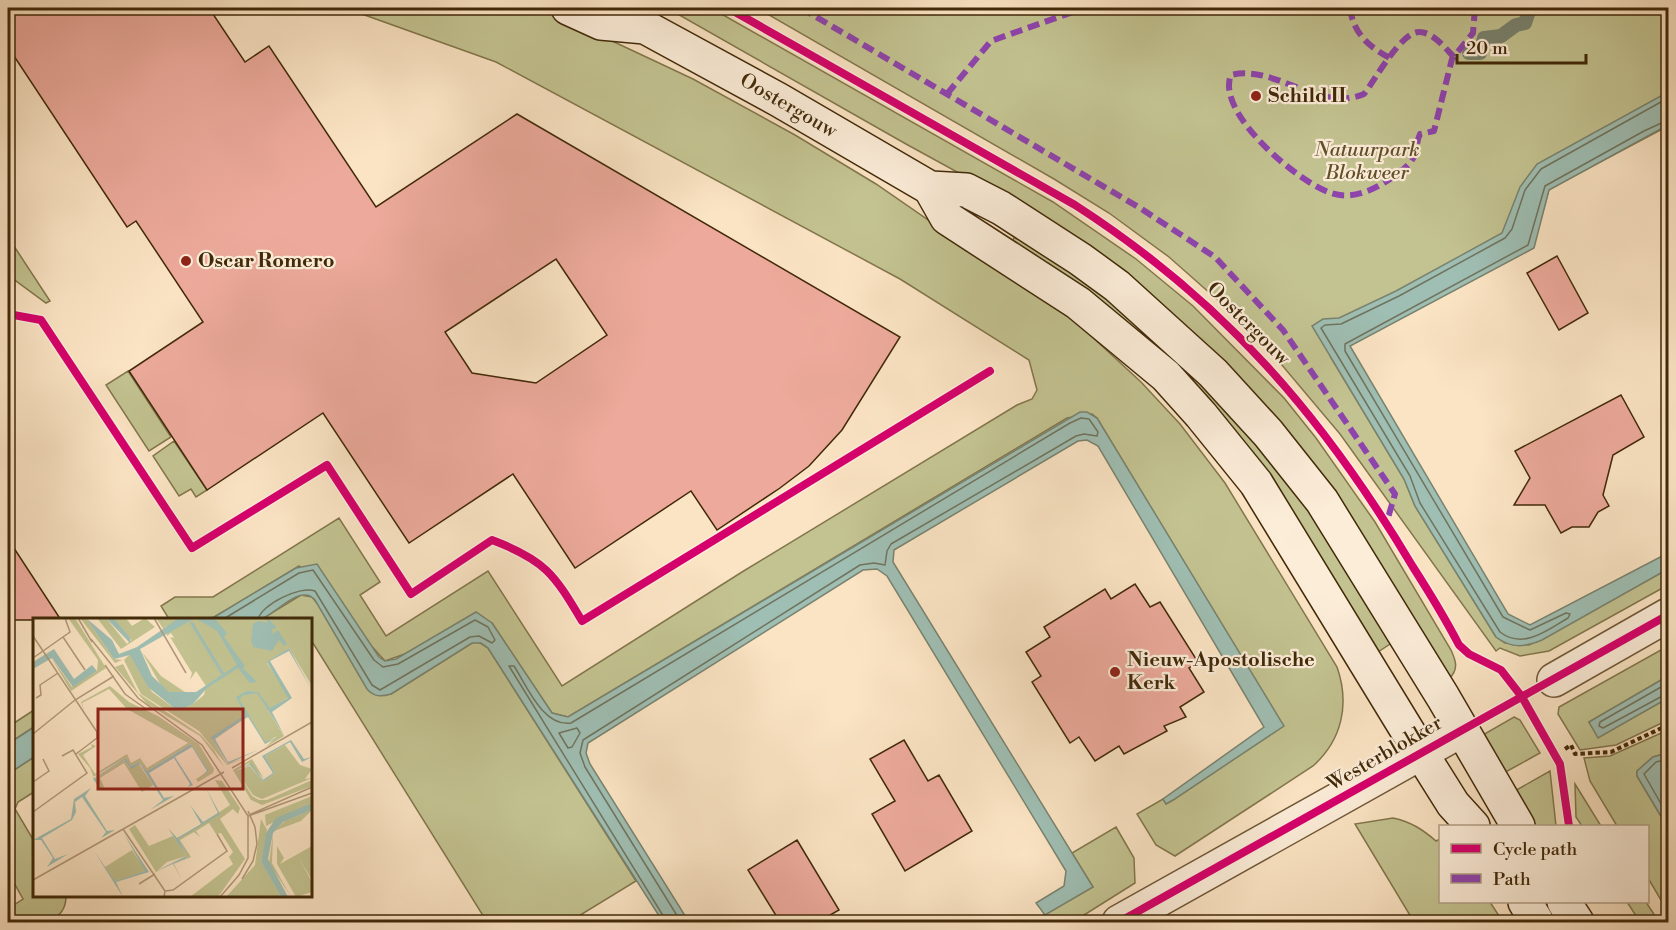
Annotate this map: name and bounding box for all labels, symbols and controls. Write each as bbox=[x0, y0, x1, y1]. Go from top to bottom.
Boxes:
scale bar bbox=[1457, 27, 1586, 65]
text: 20 m bbox=[1466, 37, 1508, 60]
street label: Oostergouw bbox=[735, 68, 842, 144]
place label: Schild II bbox=[1268, 84, 1346, 109]
marker: Schild II bbox=[1249, 89, 1263, 103]
park label: Natuurpark Blokweer bbox=[1313, 138, 1420, 186]
place label: Oscar Romero bbox=[198, 249, 335, 274]
marker: Oscar Romero bbox=[179, 254, 193, 268]
street label: Oostergouw bbox=[1201, 277, 1296, 372]
inset map bbox=[33, 618, 312, 897]
place label: Nieuw-Apostolische Kerk bbox=[1127, 648, 1315, 696]
marker: Nieuw-Apostolische Kerk bbox=[1108, 665, 1122, 679]
street label: Westerblokker bbox=[1322, 711, 1448, 798]
legend bbox=[1439, 825, 1649, 903]
text: Cycle path bbox=[1493, 838, 1577, 861]
text: Path bbox=[1493, 868, 1531, 891]

